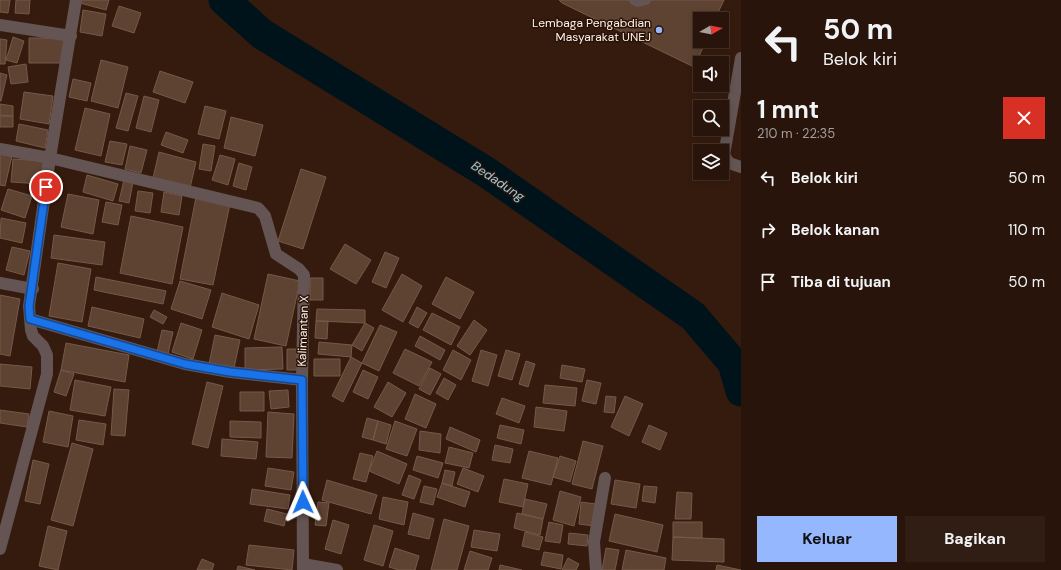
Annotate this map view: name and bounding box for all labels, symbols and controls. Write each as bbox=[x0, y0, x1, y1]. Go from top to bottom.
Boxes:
text: 50 m bbox=[823, 11, 893, 48]
north arrow bbox=[693, 12, 729, 48]
map controls bbox=[693, 12, 729, 180]
place label: Lembaga Pengabdian Masyarakat UNEJ bbox=[532, 15, 651, 45]
icon: left bbox=[757, 16, 809, 68]
marker: Lembaga Pengabdian Masyarakat UNEJ bbox=[654, 25, 664, 35]
text: Belok kiri bbox=[823, 47, 897, 71]
button: sound bbox=[693, 56, 729, 92]
text: 1 mnt bbox=[757, 94, 819, 125]
button: close bbox=[1003, 97, 1045, 139]
button: search bbox=[693, 100, 729, 136]
text: 210 m · 22:35 bbox=[757, 125, 835, 142]
button: layers bbox=[693, 144, 729, 180]
water label: Bedadung bbox=[468, 157, 529, 205]
icon: left bbox=[757, 167, 779, 189]
text: Belok kiri bbox=[791, 168, 858, 188]
text: 50 m bbox=[1008, 168, 1045, 188]
pin bbox=[29, 170, 63, 204]
icon: arrive bbox=[35, 176, 57, 198]
icon: right bbox=[757, 219, 779, 241]
text: Belok kanan bbox=[791, 220, 879, 240]
text: 110 m bbox=[1008, 220, 1045, 240]
icon: arrive bbox=[757, 271, 779, 293]
text: Tiba di tujuan bbox=[791, 272, 891, 292]
text: 50 m bbox=[1008, 272, 1045, 292]
street label: Kalimantan X bbox=[294, 295, 312, 367]
position arrow bbox=[282, 481, 324, 523]
button: Keluar bbox=[757, 516, 897, 562]
button: Bagikan bbox=[905, 516, 1045, 562]

